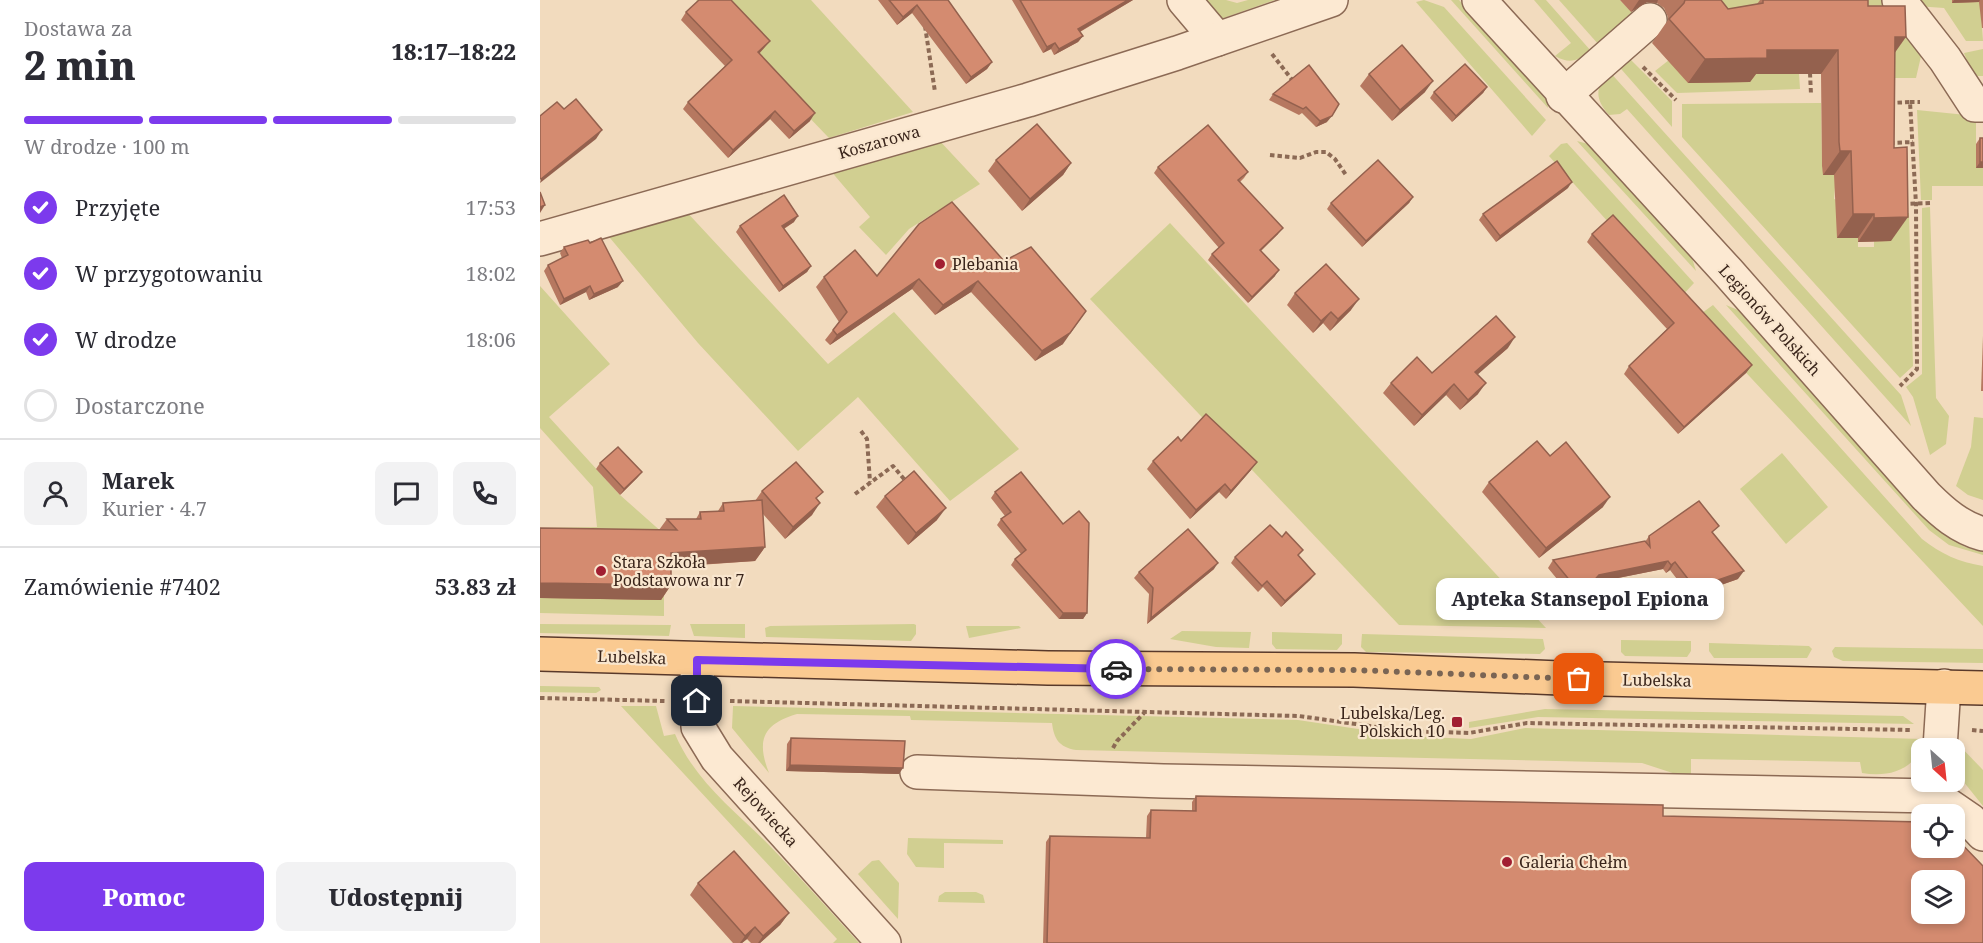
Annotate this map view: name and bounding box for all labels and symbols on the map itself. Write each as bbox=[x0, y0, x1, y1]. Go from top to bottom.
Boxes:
street label: Koszarowa bbox=[836, 120, 922, 164]
place label: Plebania bbox=[952, 253, 1018, 275]
marker: Plebania bbox=[933, 257, 947, 271]
street label: Legionów Polskich bbox=[1714, 260, 1826, 380]
place label: Stara Szkoła Podstawowa nr 7 bbox=[613, 551, 745, 591]
marker: Stara Szkoła Podstawowa nr 7 bbox=[594, 564, 608, 578]
callout: Apteka Stansepol Epiona bbox=[1435, 577, 1723, 619]
courier bbox=[1086, 639, 1146, 699]
street label: Lubelska bbox=[597, 645, 667, 669]
pin bbox=[1553, 653, 1604, 704]
street label: Lubelska bbox=[1622, 668, 1692, 692]
pin bbox=[671, 675, 722, 726]
place label: Lubelska/Leg. Polskich 10 bbox=[1340, 702, 1445, 742]
marker: Lubelska/Leg. Polskich 10 bbox=[1450, 715, 1464, 729]
north arrow bbox=[1911, 738, 1965, 792]
street label: Rejowiecka bbox=[729, 772, 803, 852]
place label: Galeria Chełm bbox=[1519, 851, 1628, 873]
marker: Galeria Chełm bbox=[1500, 855, 1514, 869]

